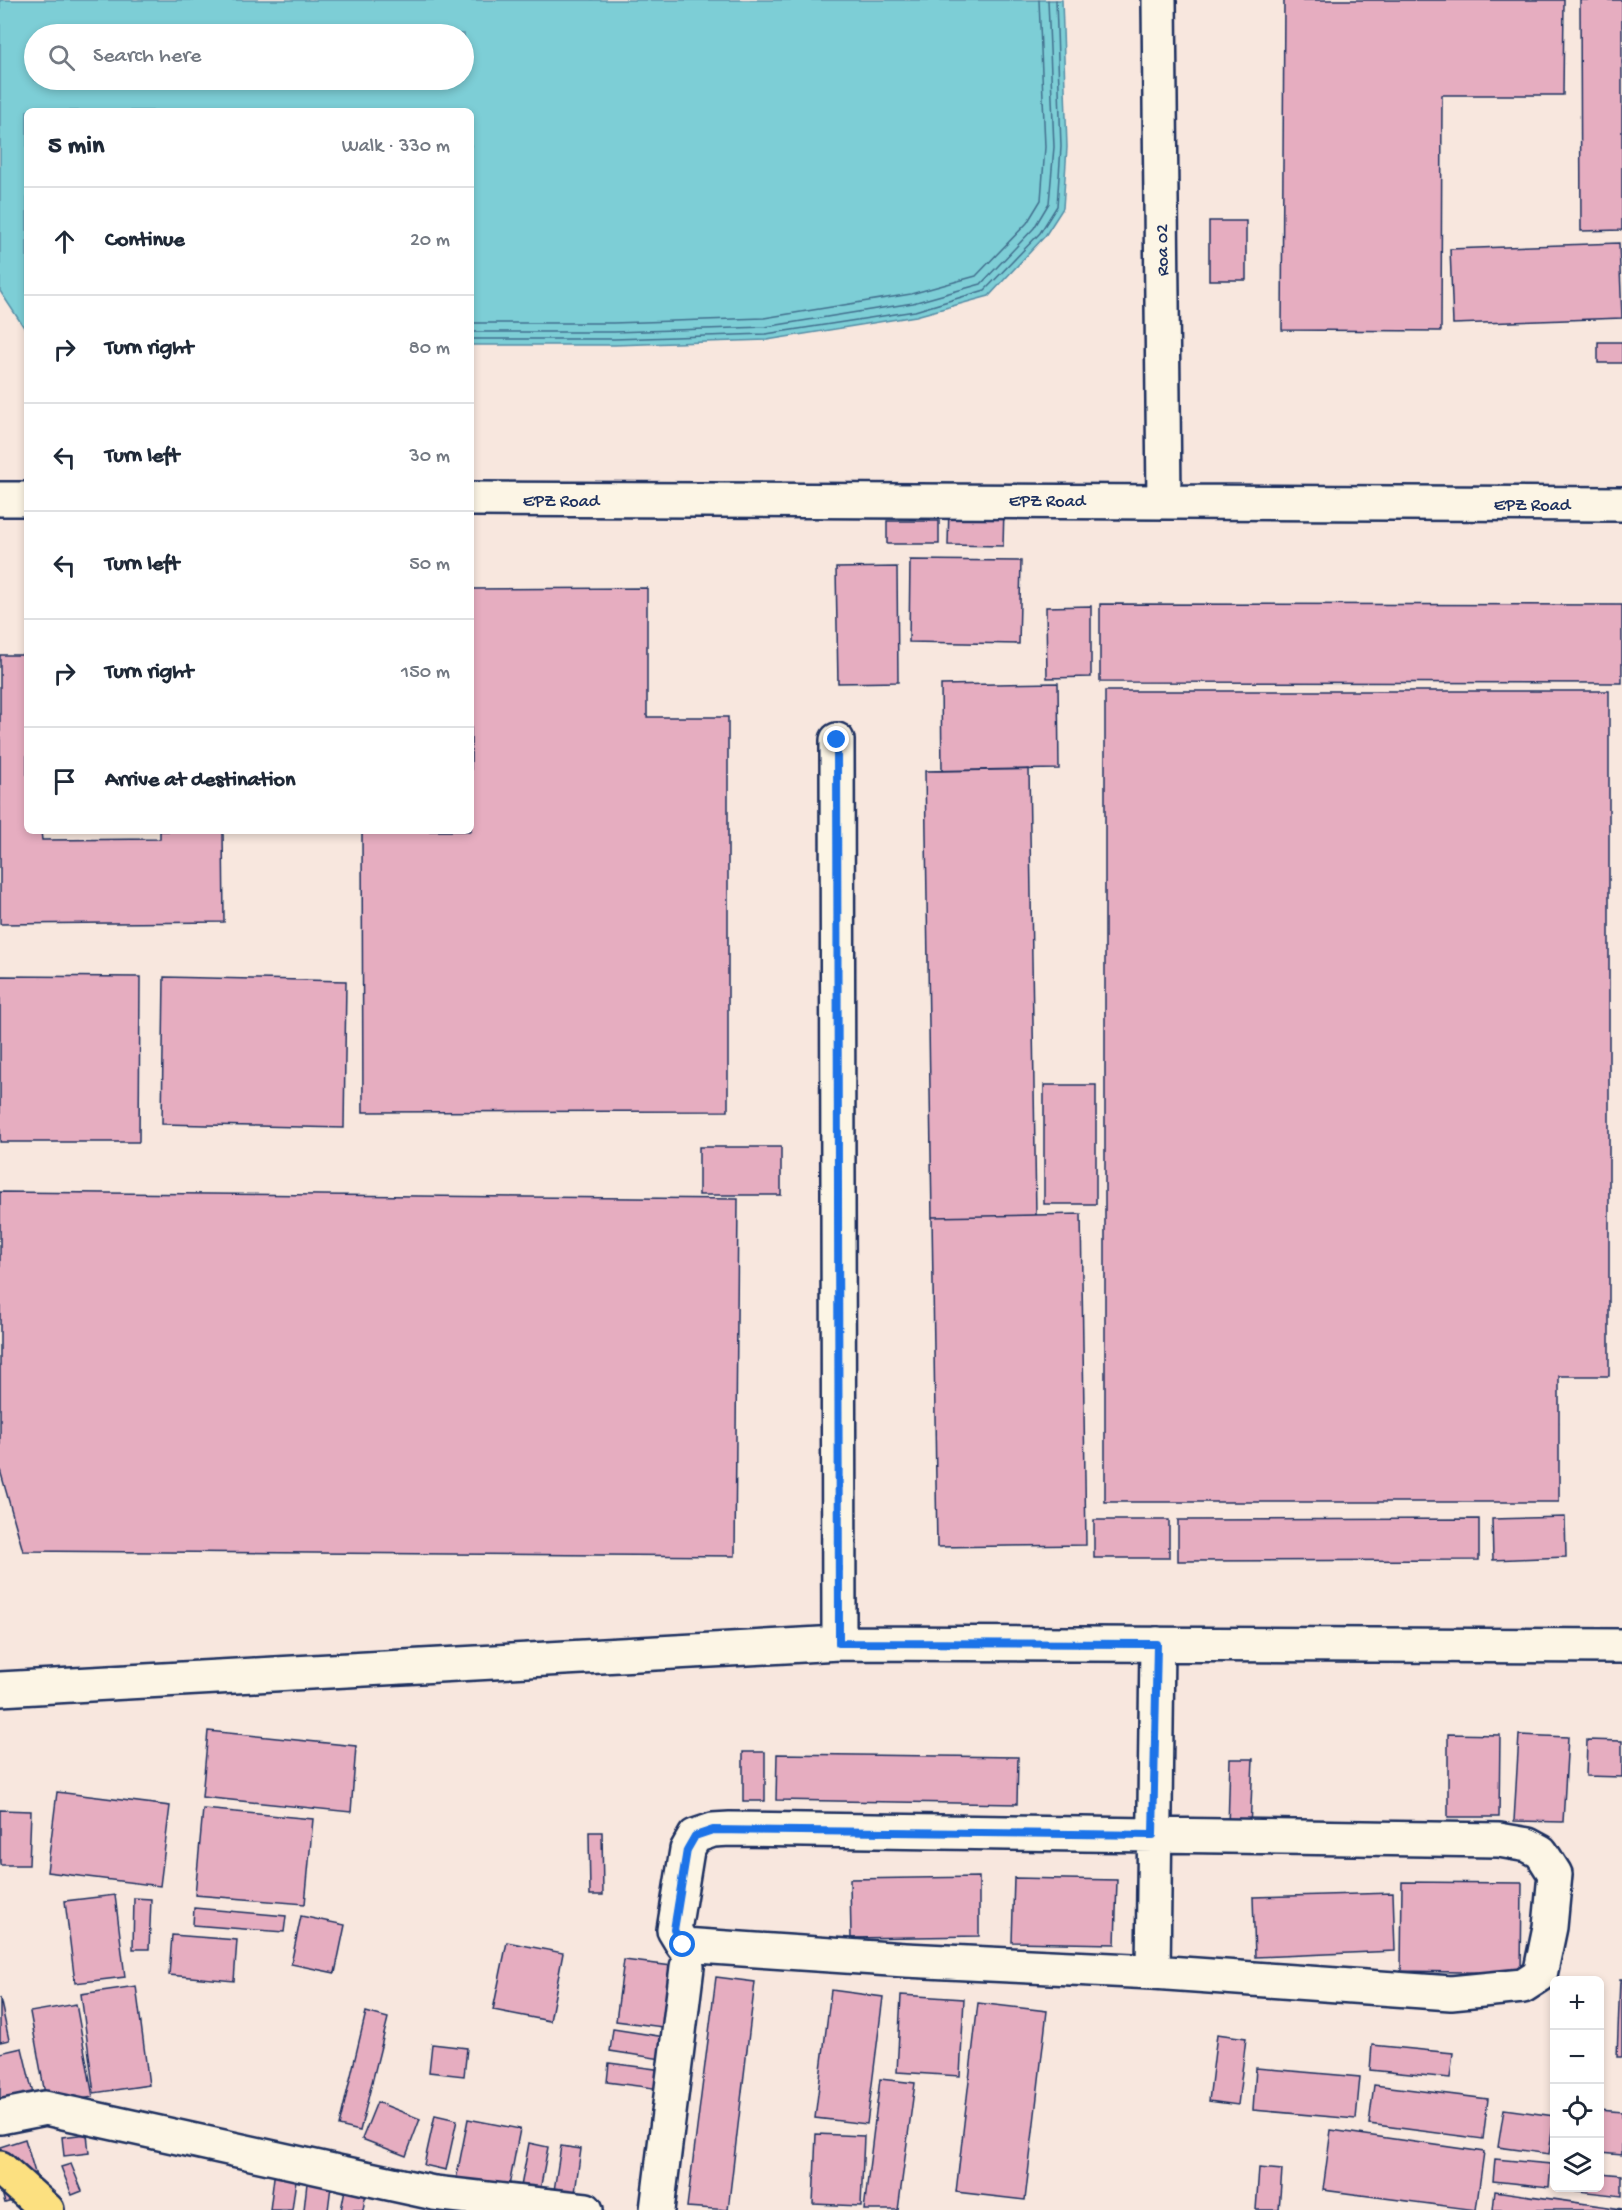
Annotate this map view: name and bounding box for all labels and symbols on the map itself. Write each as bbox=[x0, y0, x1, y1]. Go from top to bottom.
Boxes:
street label: Roa 02 bbox=[1153, 224, 1174, 276]
street label: EPZ Road bbox=[523, 492, 601, 513]
street label: EPZ Road bbox=[1009, 492, 1087, 513]
street label: EPZ Road bbox=[1494, 496, 1572, 517]
route end bbox=[823, 726, 849, 752]
route start bbox=[669, 1931, 695, 1957]

